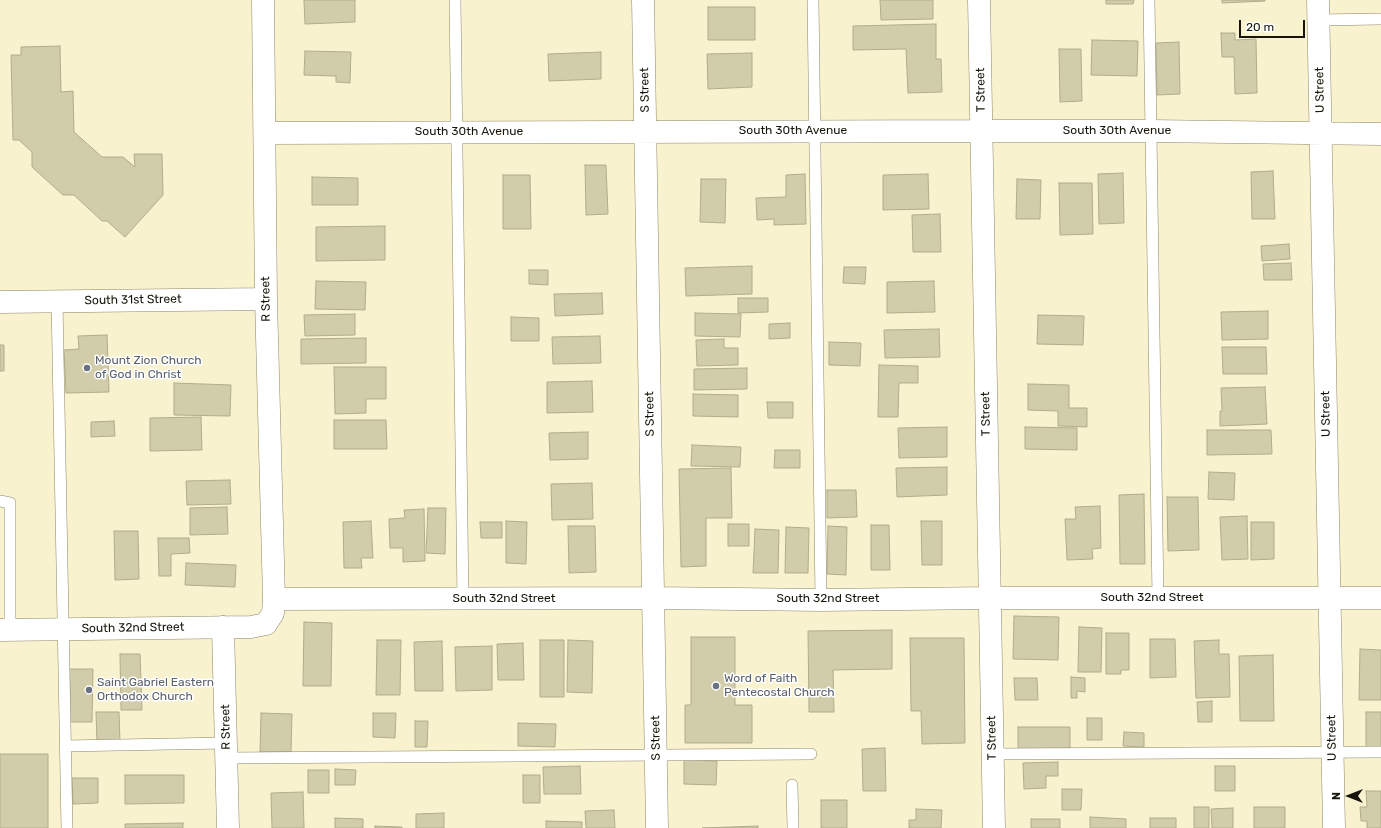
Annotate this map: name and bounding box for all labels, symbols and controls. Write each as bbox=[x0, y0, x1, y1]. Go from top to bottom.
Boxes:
scale bar bbox=[1241, 12, 1307, 38]
text: 20 m bbox=[1246, 20, 1274, 34]
street label: S Street bbox=[637, 67, 653, 113]
street label: U Street bbox=[1312, 67, 1328, 113]
street label: T Street bbox=[973, 68, 989, 112]
street label: South 30th Avenue bbox=[739, 124, 847, 138]
street label: South 30th Avenue bbox=[1063, 124, 1171, 138]
street label: South 30th Avenue bbox=[415, 125, 523, 139]
street label: R Street bbox=[258, 276, 274, 322]
street label: South 31st Street bbox=[84, 292, 182, 308]
place label: Mount Zion Church of God in Christ bbox=[95, 354, 202, 382]
marker: Mount Zion Church of God in Christ bbox=[82, 363, 92, 373]
street label: S Street bbox=[642, 391, 658, 437]
street label: U Street bbox=[1318, 391, 1334, 437]
street label: T Street bbox=[978, 392, 994, 436]
street label: South 32nd Street bbox=[1101, 591, 1203, 605]
street label: South 32nd Street bbox=[453, 592, 555, 606]
street label: South 32nd Street bbox=[777, 592, 879, 606]
street label: South 32nd Street bbox=[81, 620, 185, 636]
place label: Word of Faith Pentecostal Church bbox=[724, 672, 835, 700]
place label: Saint Gabriel Eastern Orthodox Church bbox=[97, 676, 214, 704]
marker: Word of Faith Pentecostal Church bbox=[711, 681, 721, 691]
marker: Saint Gabriel Eastern Orthodox Church bbox=[84, 685, 94, 695]
street label: R Street bbox=[218, 704, 234, 750]
street label: S Street bbox=[648, 715, 664, 761]
street label: U Street bbox=[1324, 715, 1340, 761]
street label: T Street bbox=[984, 716, 1000, 760]
north arrow bbox=[1329, 776, 1369, 816]
text: N bbox=[1330, 792, 1343, 800]

